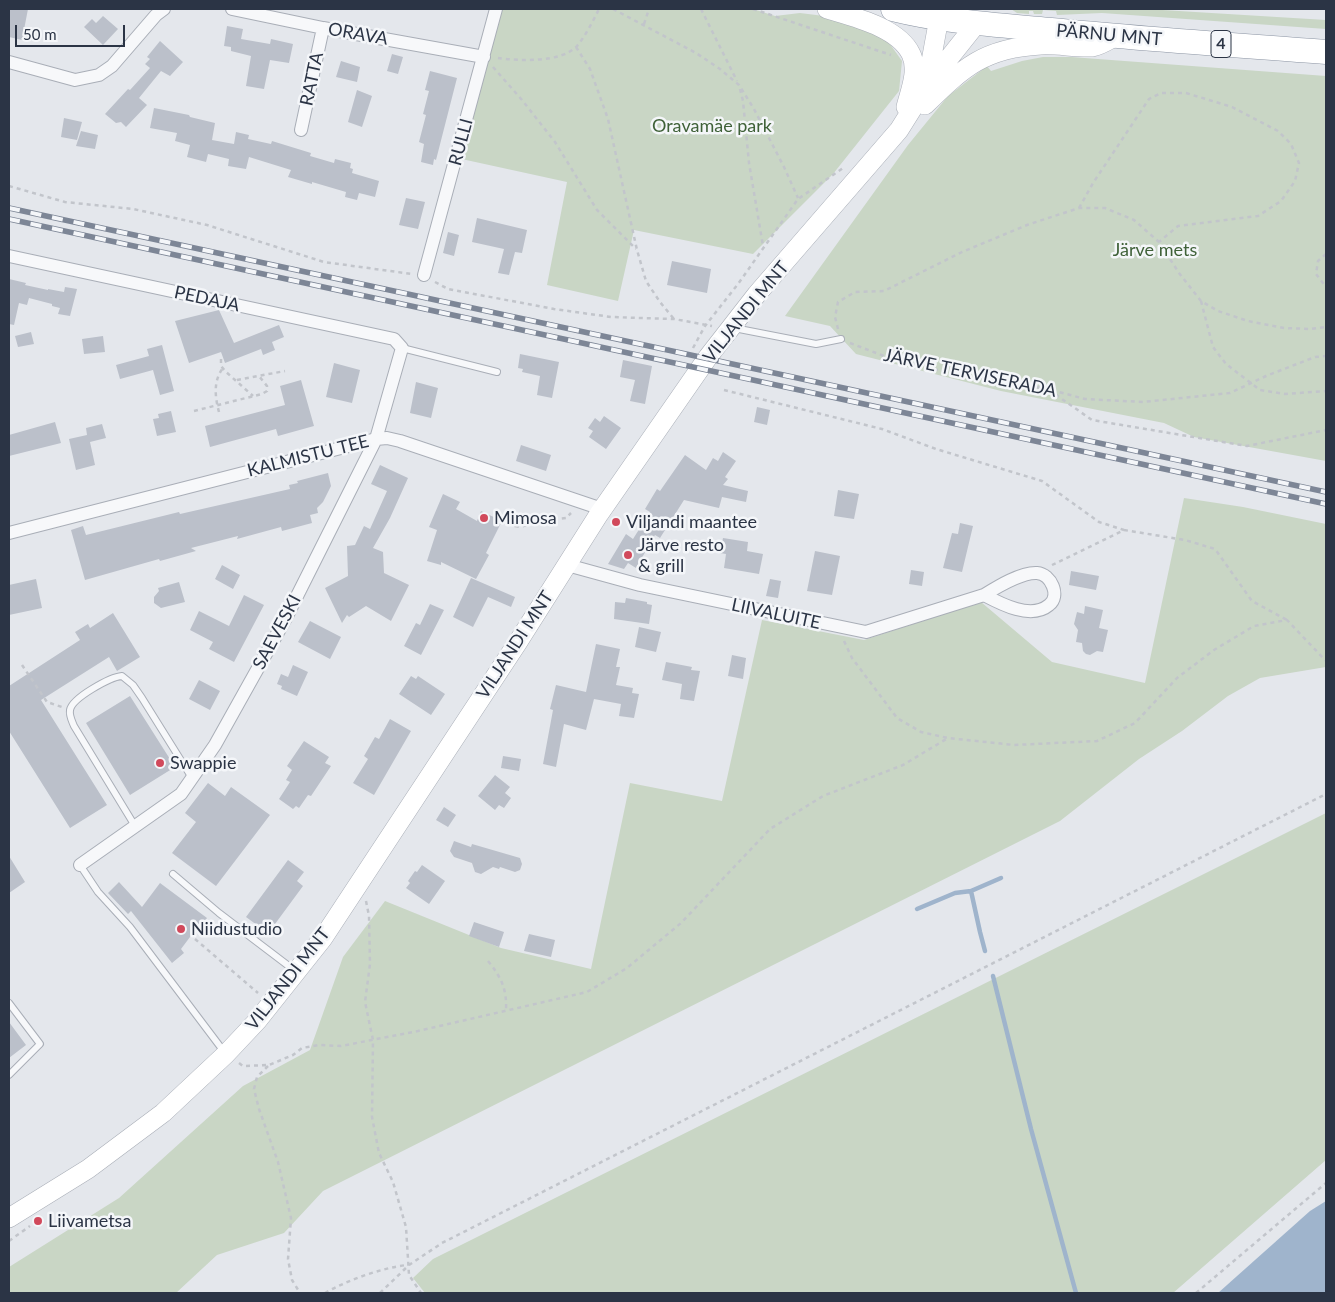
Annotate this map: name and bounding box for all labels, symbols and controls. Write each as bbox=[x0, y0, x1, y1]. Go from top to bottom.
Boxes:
scale bar bbox=[18, 15, 128, 47]
street label: ORAVA bbox=[326, 18, 390, 50]
street label: PÄRNU MNT bbox=[1055, 20, 1163, 50]
text: 50 m bbox=[23, 25, 57, 43]
road number: 4 bbox=[1211, 31, 1231, 58]
street label: RATTA bbox=[296, 50, 328, 108]
park label: Oravamäe park bbox=[652, 115, 772, 137]
street label: RULLI bbox=[444, 116, 478, 168]
park label: Järve mets bbox=[1113, 239, 1197, 261]
street label: VILJANDI MNT bbox=[699, 257, 793, 367]
street label: PEDAJA bbox=[172, 282, 242, 316]
street label: JÄRVE TERVISERADA bbox=[882, 344, 1058, 402]
street label: KALMISTU TEE bbox=[245, 430, 371, 482]
place label: Mimosa bbox=[494, 507, 557, 529]
place label: Viljandi maantee bbox=[626, 511, 757, 533]
marker: Mimosa bbox=[478, 512, 490, 524]
marker: Viljandi maantee bbox=[610, 516, 622, 528]
place label: Järve resto & grill bbox=[638, 534, 724, 576]
marker: Järve resto & grill bbox=[622, 549, 634, 561]
street label: VILJANDI MNT bbox=[472, 587, 558, 703]
street label: SAEVESKI bbox=[248, 591, 306, 673]
street label: LIIVALUITE bbox=[729, 594, 823, 634]
place label: Swappie bbox=[170, 752, 236, 774]
marker: Swappie bbox=[154, 757, 166, 769]
place label: Niidustudio bbox=[191, 918, 282, 940]
marker: Niidustudio bbox=[175, 923, 187, 935]
street label: VILJANDI MNT bbox=[241, 923, 335, 1035]
place label: Liivametsa bbox=[48, 1210, 131, 1232]
marker: Liivametsa bbox=[32, 1215, 44, 1227]

